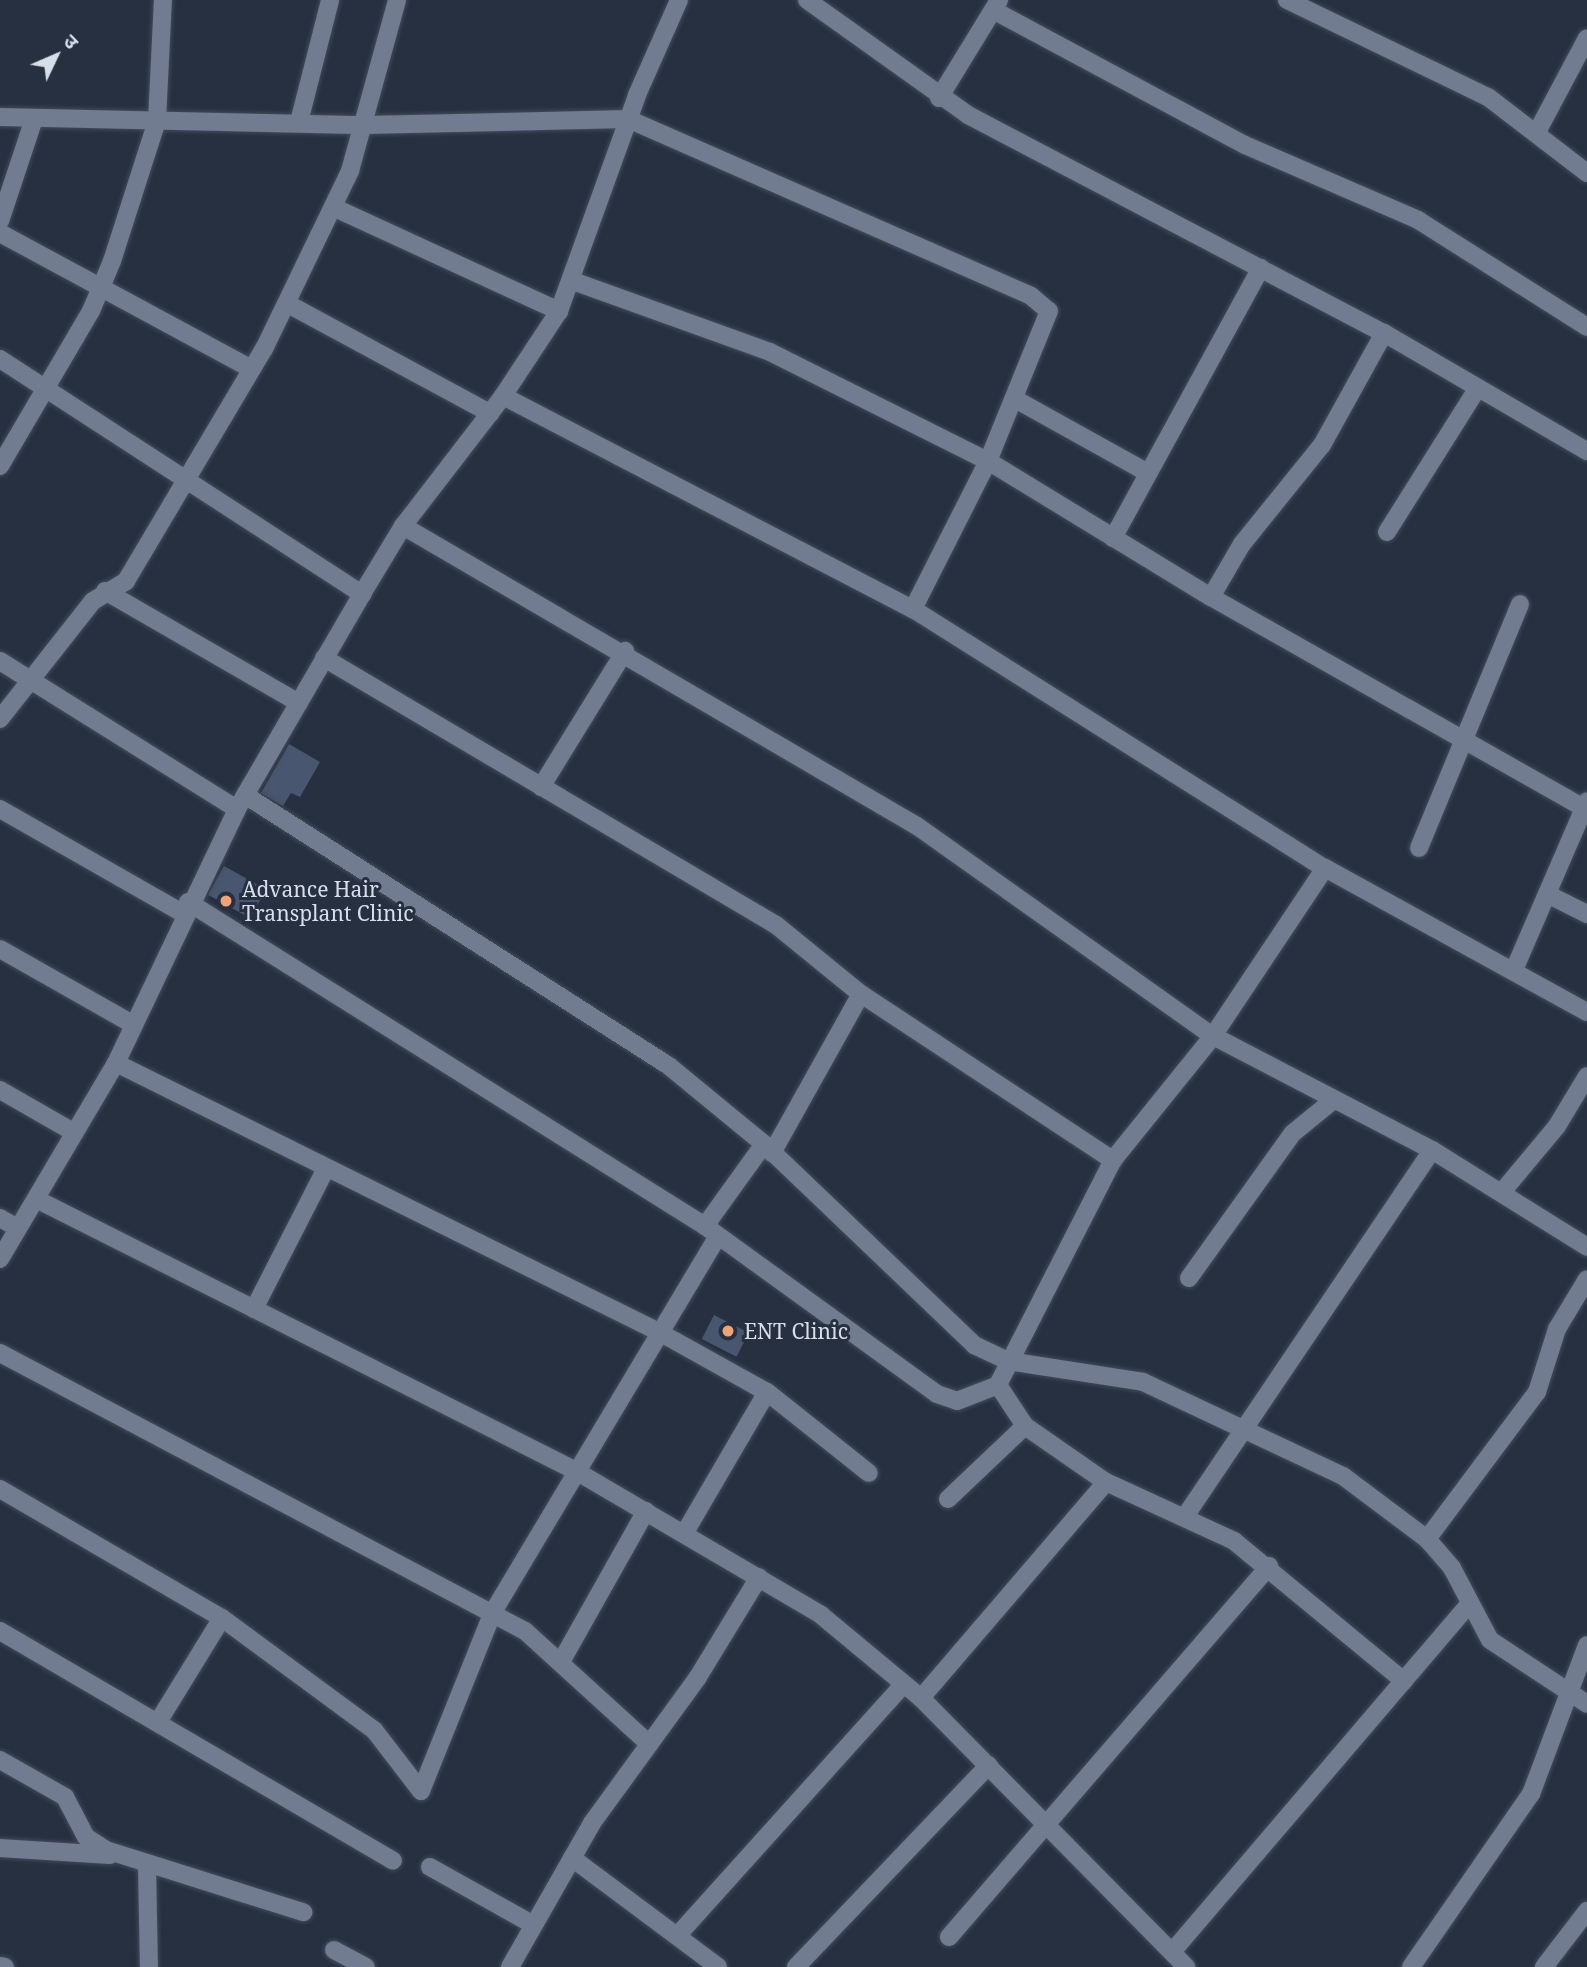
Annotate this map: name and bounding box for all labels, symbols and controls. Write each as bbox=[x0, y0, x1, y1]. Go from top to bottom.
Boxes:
north arrow bbox=[21, 21, 91, 91]
text: उ bbox=[58, 28, 84, 54]
place label: Advance Hair Transplant Clinic bbox=[242, 876, 414, 926]
marker: Advance Hair Transplant Clinic bbox=[216, 891, 236, 911]
place label: ENT Clinic bbox=[744, 1318, 848, 1344]
marker: ENT Clinic bbox=[718, 1321, 738, 1341]

